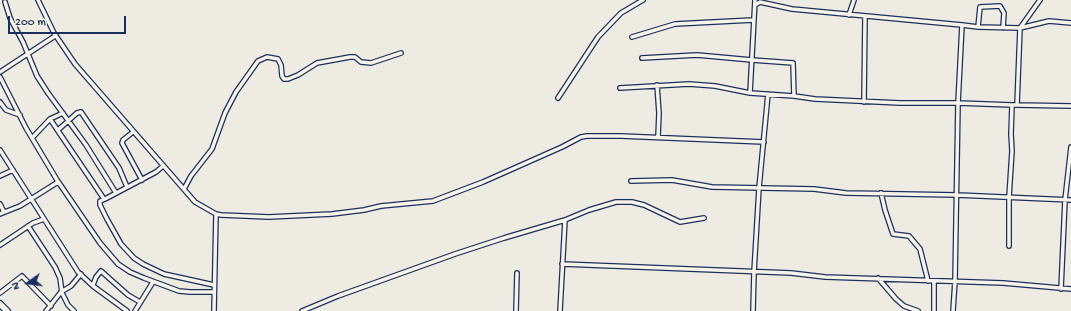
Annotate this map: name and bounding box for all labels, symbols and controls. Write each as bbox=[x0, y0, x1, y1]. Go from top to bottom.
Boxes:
scale bar bbox=[10, 8, 128, 34]
text: 200 m bbox=[15, 16, 46, 30]
north arrow bbox=[8, 263, 48, 303]
text: N bbox=[10, 281, 23, 291]

